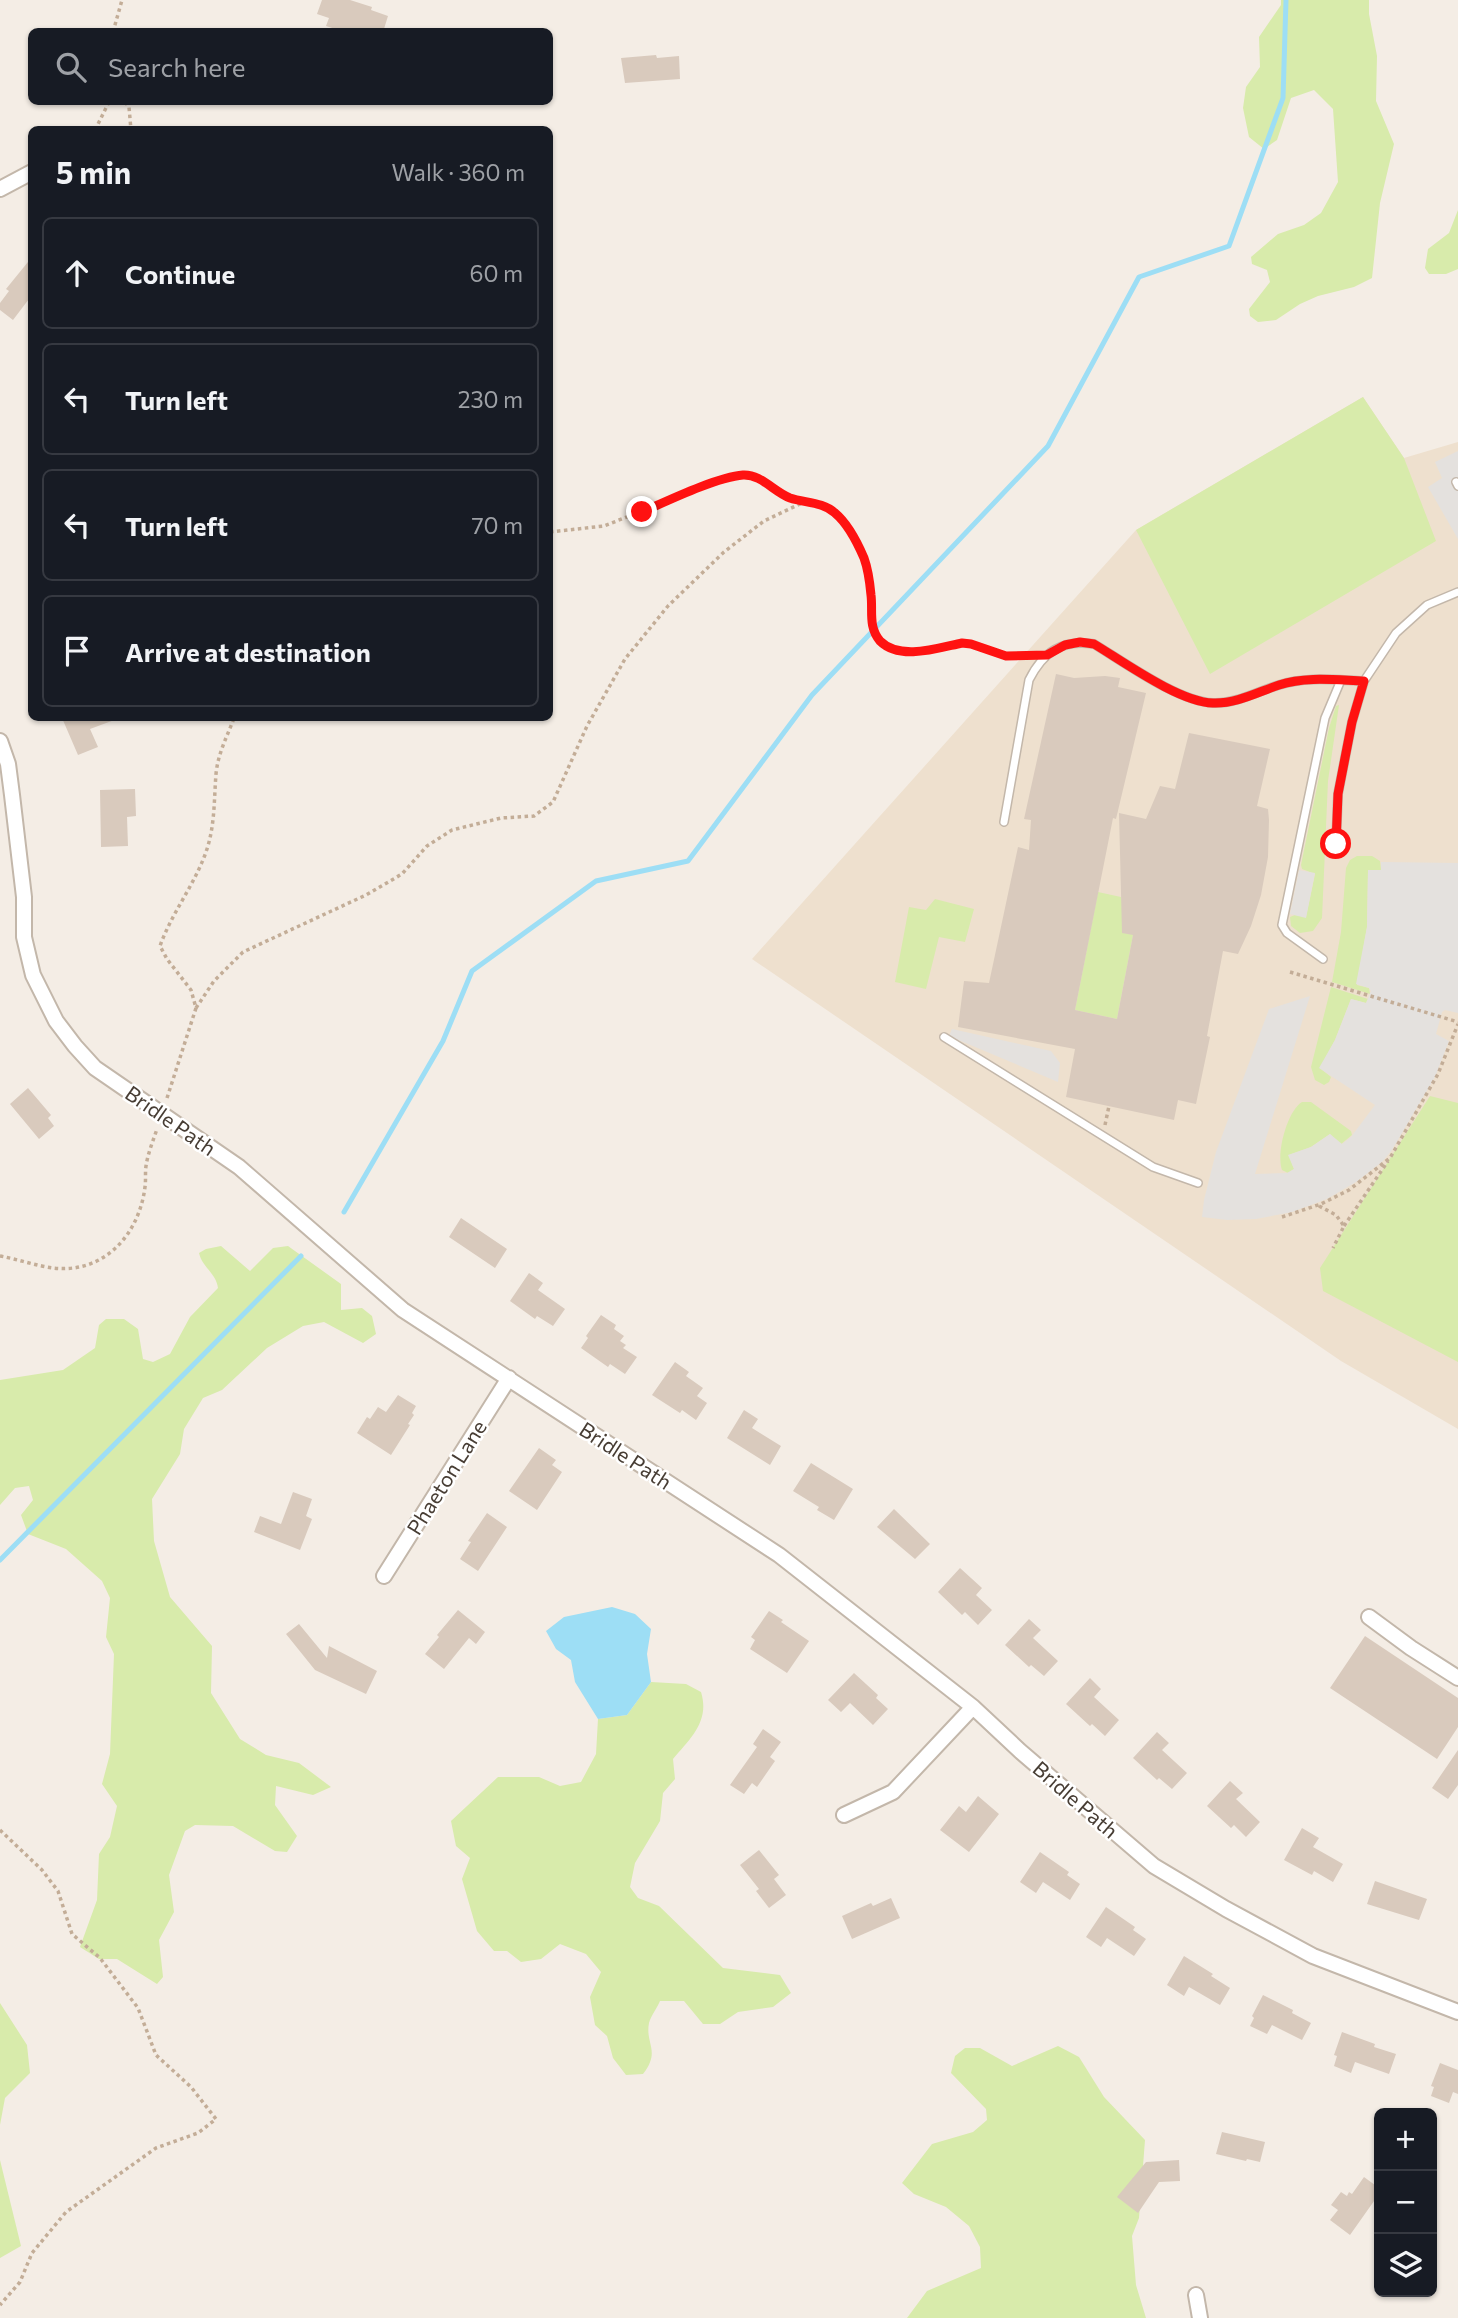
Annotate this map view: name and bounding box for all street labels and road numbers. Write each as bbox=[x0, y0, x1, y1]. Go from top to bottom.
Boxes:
street label: Bridle Path bbox=[121, 1080, 221, 1160]
street label: Phaeton Lane bbox=[401, 1415, 491, 1539]
street label: Bridle Path bbox=[575, 1416, 677, 1494]
street label: Bridle Path bbox=[1028, 1755, 1124, 1843]

